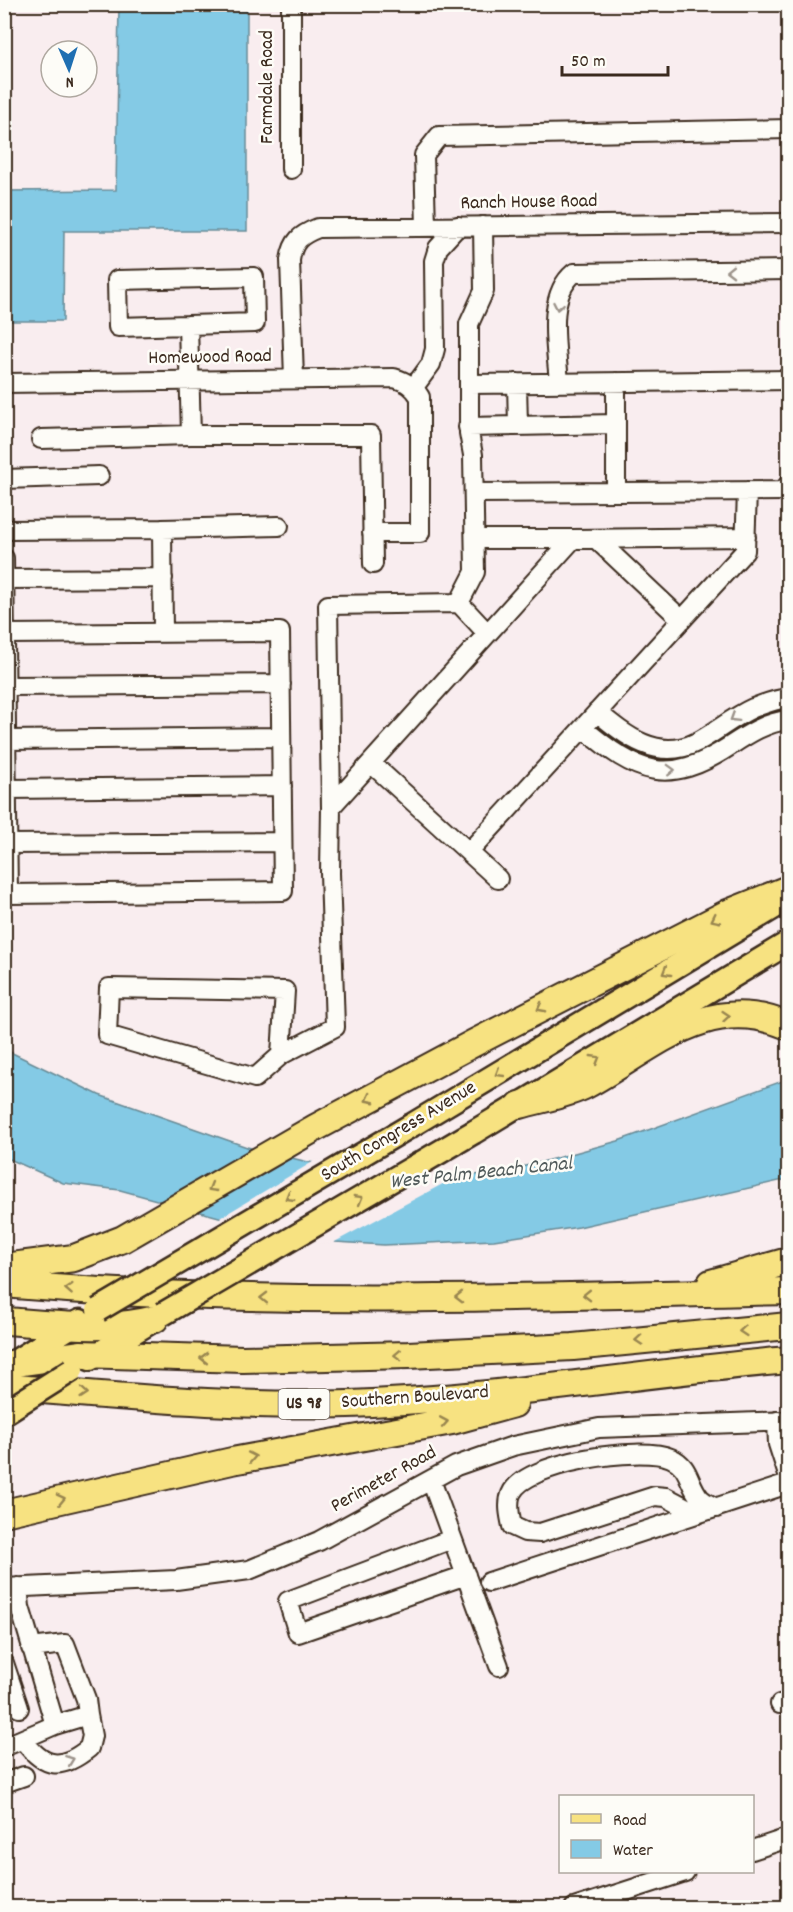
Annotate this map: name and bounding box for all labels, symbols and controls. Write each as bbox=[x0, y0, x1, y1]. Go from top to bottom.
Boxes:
street label: Farmdale Road bbox=[254, 30, 282, 144]
north arrow bbox=[39, 39, 99, 99]
scale bar bbox=[562, 39, 668, 77]
text: 50 m bbox=[571, 50, 606, 75]
text: N bbox=[65, 70, 74, 93]
street label: Ranch House Road bbox=[460, 188, 598, 218]
one-way arrow bbox=[726, 265, 735, 277]
one-way arrow bbox=[552, 301, 565, 311]
street label: Homewood Road bbox=[148, 343, 272, 373]
one-way arrow bbox=[730, 711, 740, 723]
one-way arrow bbox=[666, 763, 675, 776]
one-way arrow bbox=[711, 912, 722, 924]
one-way arrow bbox=[662, 965, 672, 977]
one-way arrow bbox=[537, 1001, 548, 1012]
one-way arrow bbox=[721, 1010, 730, 1023]
one-way arrow bbox=[590, 1054, 600, 1066]
one-way arrow bbox=[495, 1066, 505, 1077]
street label: South Congress Avenue bbox=[316, 1074, 482, 1189]
one-way arrow bbox=[365, 1092, 375, 1103]
water label: West Palm Beach Canal bbox=[388, 1149, 576, 1198]
one-way arrow bbox=[208, 1181, 218, 1192]
one-way arrow bbox=[285, 1190, 295, 1201]
one-way arrow bbox=[353, 1195, 363, 1207]
one-way arrow bbox=[64, 1283, 74, 1296]
one-way arrow bbox=[583, 1289, 592, 1302]
one-way arrow bbox=[259, 1291, 268, 1304]
one-way arrow bbox=[454, 1291, 463, 1304]
one-way arrow bbox=[738, 1324, 747, 1337]
one-way arrow bbox=[634, 1333, 643, 1346]
one-way arrow bbox=[394, 1349, 403, 1362]
one-way arrow bbox=[199, 1352, 208, 1364]
street label: Southern Boulevard bbox=[340, 1379, 490, 1417]
one-way arrow bbox=[79, 1386, 88, 1399]
road number: US 98 bbox=[278, 1389, 330, 1419]
one-way arrow bbox=[438, 1416, 448, 1429]
street label: Perimeter Road bbox=[326, 1439, 442, 1521]
one-way arrow bbox=[246, 1451, 256, 1464]
one-way arrow bbox=[56, 1494, 66, 1507]
one-way arrow bbox=[64, 1754, 74, 1767]
legend bbox=[559, 1795, 754, 1873]
text: Road bbox=[613, 1809, 647, 1834]
text: Water bbox=[613, 1839, 653, 1864]

